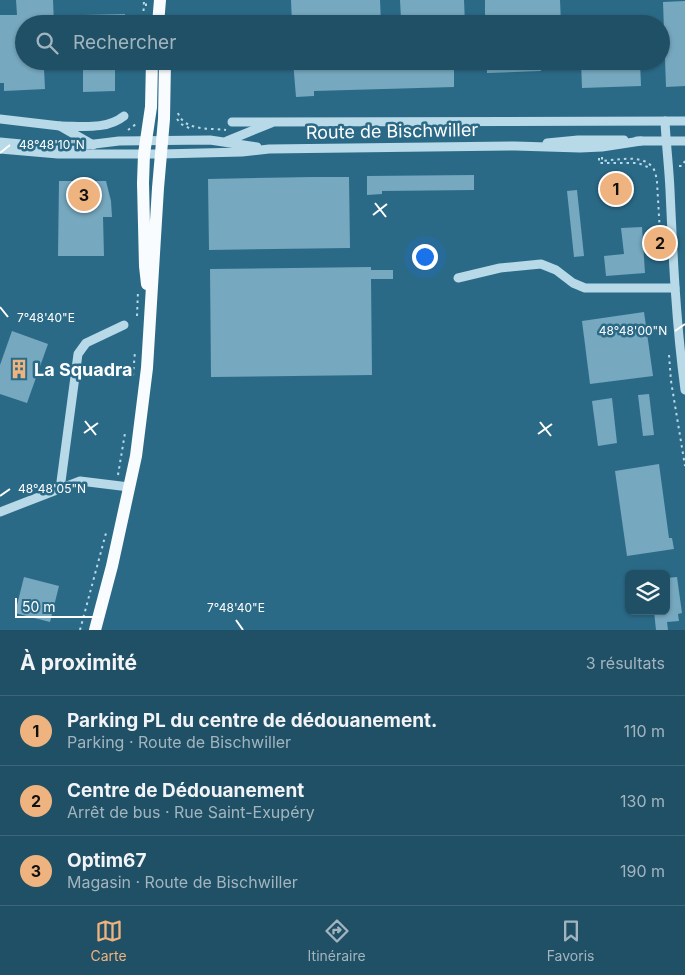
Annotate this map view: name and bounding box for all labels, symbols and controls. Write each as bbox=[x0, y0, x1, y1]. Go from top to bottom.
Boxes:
search box bbox=[15, 15, 670, 70]
icon: search bbox=[33, 29, 61, 57]
text: Rechercher bbox=[73, 31, 176, 54]
street label: Route de Bischwiller bbox=[306, 119, 479, 143]
text: 48°48'10"N bbox=[19, 137, 85, 152]
pin: 1 bbox=[600, 170, 632, 208]
pin: 3 bbox=[68, 176, 100, 214]
pin: 2 bbox=[644, 224, 676, 262]
your location bbox=[412, 244, 438, 270]
text: 7°48'40"E bbox=[17, 310, 75, 325]
text: 48°48'00"N bbox=[599, 323, 667, 338]
building icon: La Squadra bbox=[8, 358, 30, 380]
place label: La Squadra bbox=[34, 359, 133, 380]
text: 48°48'05"N bbox=[18, 481, 86, 496]
map controls bbox=[625, 570, 670, 615]
button: layers bbox=[625, 570, 670, 615]
scale bar bbox=[15, 595, 104, 618]
text: 50 m bbox=[22, 598, 56, 615]
text: 7°48'40"E bbox=[207, 600, 265, 615]
text: À proximité bbox=[20, 650, 137, 675]
text: 3 résultats bbox=[586, 653, 665, 673]
text: Parking PL du centre de dédouanement. bbox=[67, 709, 437, 732]
text: 1 bbox=[33, 721, 39, 741]
text: 110 m bbox=[623, 721, 665, 741]
text: Parking · Route de Bischwiller bbox=[67, 732, 291, 752]
text: Centre de Dédouanement bbox=[67, 779, 304, 802]
text: 2 bbox=[31, 791, 41, 811]
text: 130 m bbox=[620, 791, 665, 811]
text: Arrêt de bus · Rue Saint-Exupéry bbox=[67, 802, 315, 822]
text: Optim67 bbox=[67, 849, 146, 872]
text: 3 bbox=[31, 861, 41, 881]
text: 190 m bbox=[620, 861, 665, 881]
text: Magasin · Route de Bischwiller bbox=[67, 872, 298, 892]
tab: Carte bbox=[90, 917, 127, 964]
tab: Itinéraire bbox=[308, 917, 366, 964]
tab: Favoris bbox=[547, 917, 595, 964]

